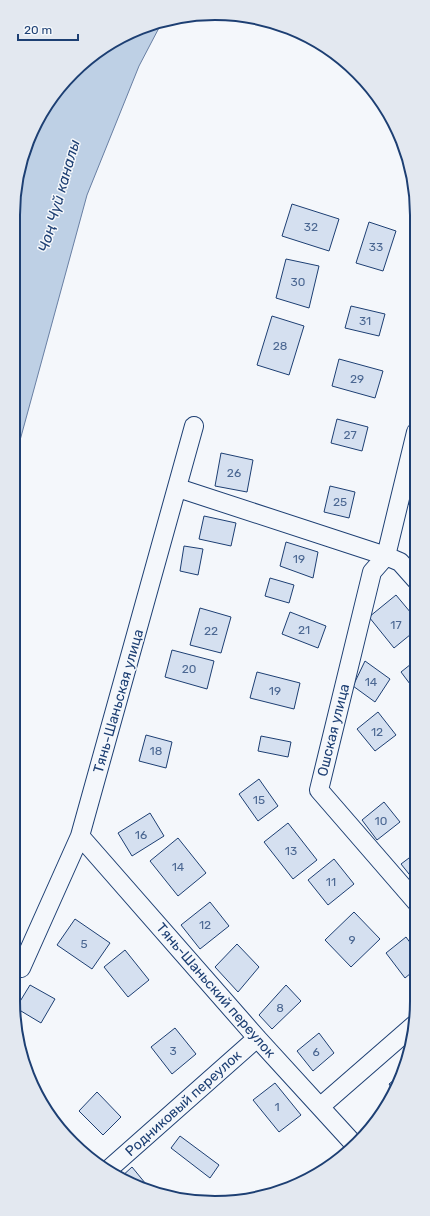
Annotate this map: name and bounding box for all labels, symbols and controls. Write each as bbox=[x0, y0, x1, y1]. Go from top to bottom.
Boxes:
scale bar bbox=[18, 16, 78, 42]
text: 20 m bbox=[24, 23, 52, 37]
water label: Чоң Чүй каналы bbox=[34, 137, 84, 254]
house number: 32 bbox=[304, 220, 318, 234]
house number: 33 bbox=[369, 240, 383, 254]
house number: 30 bbox=[291, 275, 305, 289]
house number: 31 bbox=[359, 314, 371, 328]
house number: 28 bbox=[273, 339, 287, 353]
house number: 29 bbox=[350, 372, 364, 386]
house number: 27 bbox=[343, 428, 357, 442]
house number: 26 bbox=[227, 466, 241, 480]
house number: 25 bbox=[333, 495, 347, 509]
house number: 19 bbox=[293, 552, 305, 566]
house number: 17 bbox=[390, 618, 402, 632]
house number: 21 bbox=[298, 623, 310, 637]
house number: 22 bbox=[204, 624, 218, 638]
street label: Тянь-Шаньская улица bbox=[90, 627, 147, 775]
house number: 20 bbox=[182, 662, 196, 676]
house number: 14 bbox=[365, 675, 378, 689]
street label: Ошская улица bbox=[314, 682, 353, 778]
house number: 19 bbox=[269, 684, 281, 698]
house number: 12 bbox=[371, 725, 383, 739]
house number: 18 bbox=[150, 744, 162, 758]
house number: 15 bbox=[253, 793, 265, 807]
house number: 10 bbox=[375, 814, 387, 828]
house number: 16 bbox=[135, 828, 147, 842]
house number: 13 bbox=[285, 844, 297, 858]
house number: 14 bbox=[172, 860, 185, 874]
house number: 11 bbox=[326, 875, 336, 889]
house number: 12 bbox=[199, 918, 211, 932]
street label: Тянь-Шаньский переулок bbox=[152, 919, 279, 1062]
house number: 9 bbox=[348, 933, 356, 947]
house number: 5 bbox=[80, 937, 88, 951]
house number: 8 bbox=[276, 1001, 284, 1015]
house number: 3 bbox=[169, 1044, 177, 1058]
house number: 6 bbox=[312, 1045, 320, 1059]
street label: Родниковый переулок bbox=[122, 1046, 245, 1160]
house number: 1 bbox=[274, 1100, 280, 1114]

